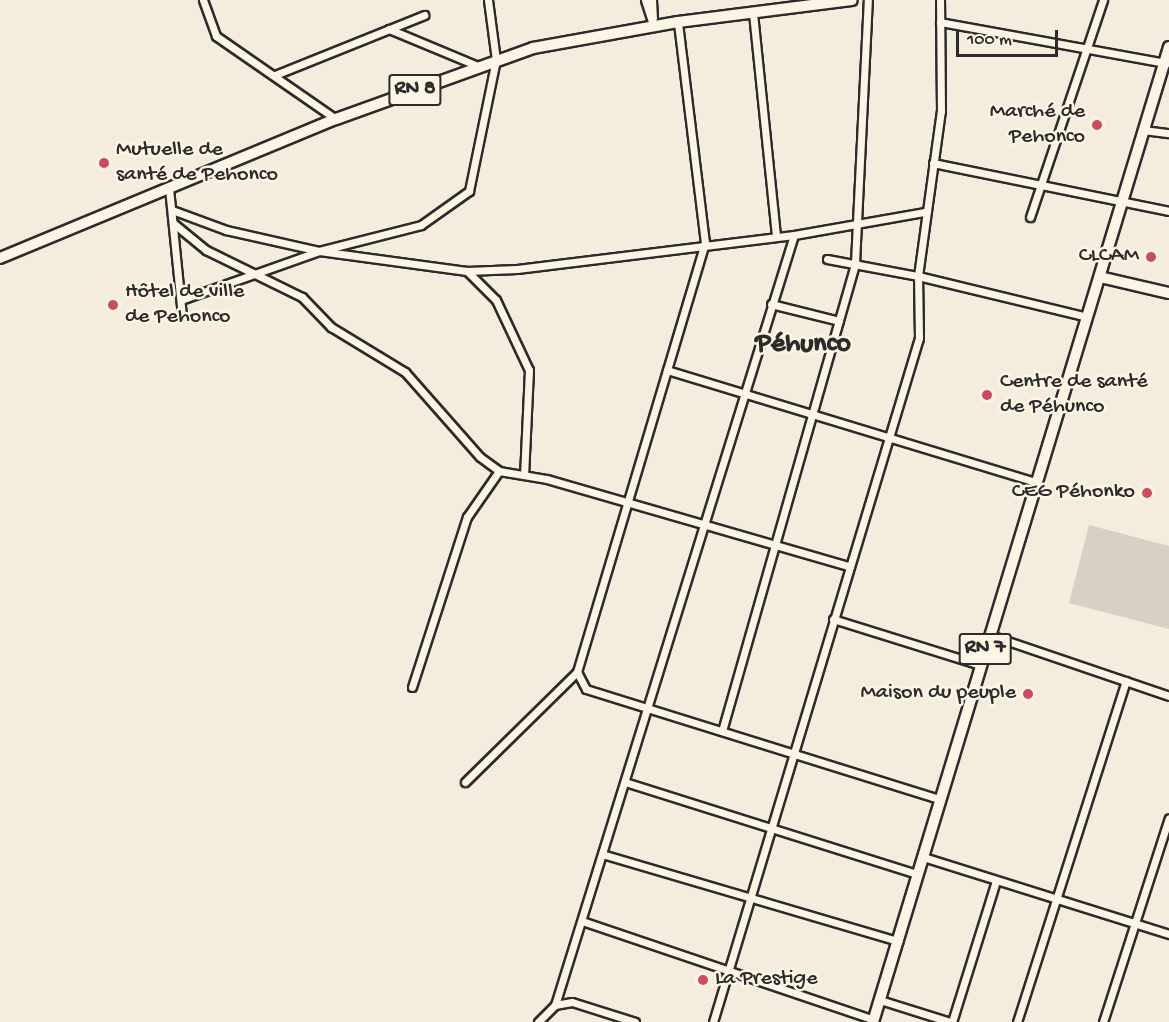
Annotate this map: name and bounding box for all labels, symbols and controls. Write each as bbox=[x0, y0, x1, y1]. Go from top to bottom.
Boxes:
scale bar bbox=[959, 18, 1061, 56]
text: 100 m bbox=[967, 30, 1012, 51]
road number: RN 8 bbox=[388, 72, 442, 108]
place label: Marché de Pehonco bbox=[990, 99, 1085, 150]
marker: Marché de Pehonco bbox=[1090, 118, 1104, 132]
place label: Mutuelle de santé de Pehonco bbox=[116, 137, 278, 188]
marker: Mutuelle de santé de Pehonco bbox=[97, 156, 111, 170]
place label: CLCAM bbox=[1079, 244, 1139, 270]
marker: CLCAM bbox=[1144, 250, 1158, 264]
place label: Hôtel de ville de Pehonco bbox=[125, 279, 244, 330]
marker: Hôtel de ville de Pehonco bbox=[106, 298, 120, 312]
district label: Péhunco bbox=[755, 328, 851, 362]
place label: Centre de santé de Péhunco bbox=[1000, 369, 1148, 420]
marker: Centre de santé de Péhunco bbox=[978, 386, 996, 404]
place label: CEG Péhonko bbox=[1012, 480, 1135, 506]
marker: CEG Péhonko bbox=[1140, 486, 1154, 500]
road number: RN 7 bbox=[958, 631, 1012, 667]
place label: Maison du peuple bbox=[861, 681, 1016, 707]
marker: Maison du peuple bbox=[1021, 687, 1035, 701]
place label: La Prestige bbox=[715, 967, 817, 993]
marker: La Prestige bbox=[696, 973, 710, 987]

